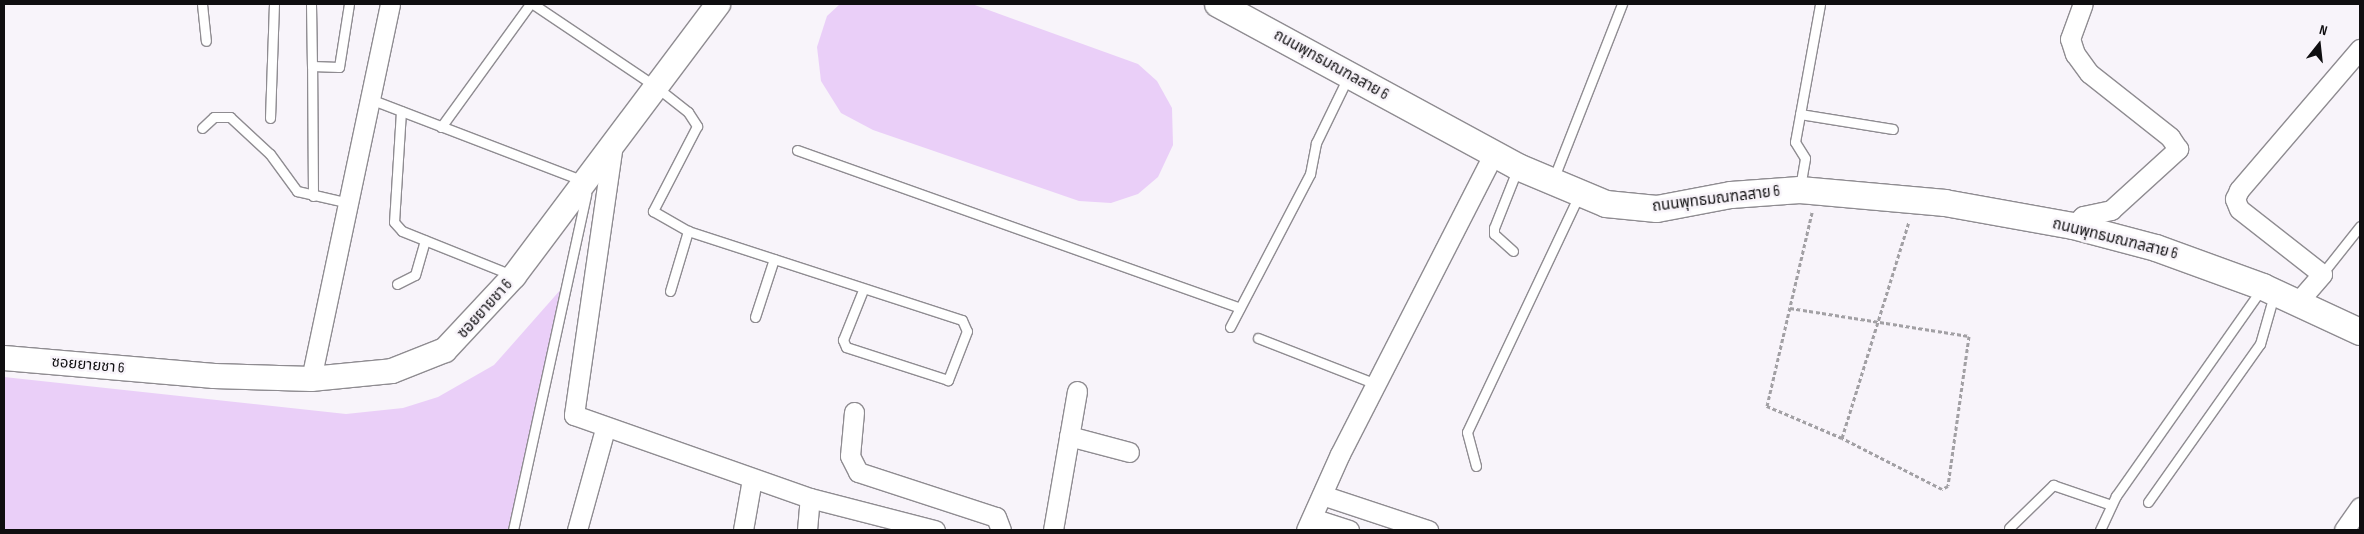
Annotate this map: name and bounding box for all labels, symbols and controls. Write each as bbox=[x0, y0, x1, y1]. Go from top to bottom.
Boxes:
north arrow bbox=[2294, 20, 2344, 70]
text: N bbox=[2317, 21, 2329, 39]
street label: ถนนพุทธมณฑลสาย 6 bbox=[1270, 26, 1392, 104]
street label: ถนนพุทธมณฑลสาย 6 bbox=[1651, 182, 1781, 216]
street label: ถนนพุทธมณฑลสาย 6 bbox=[2050, 215, 2180, 263]
street label: ซอยยายชา 6 bbox=[454, 276, 516, 342]
street label: ซอยยายชา 6 bbox=[51, 353, 125, 377]

